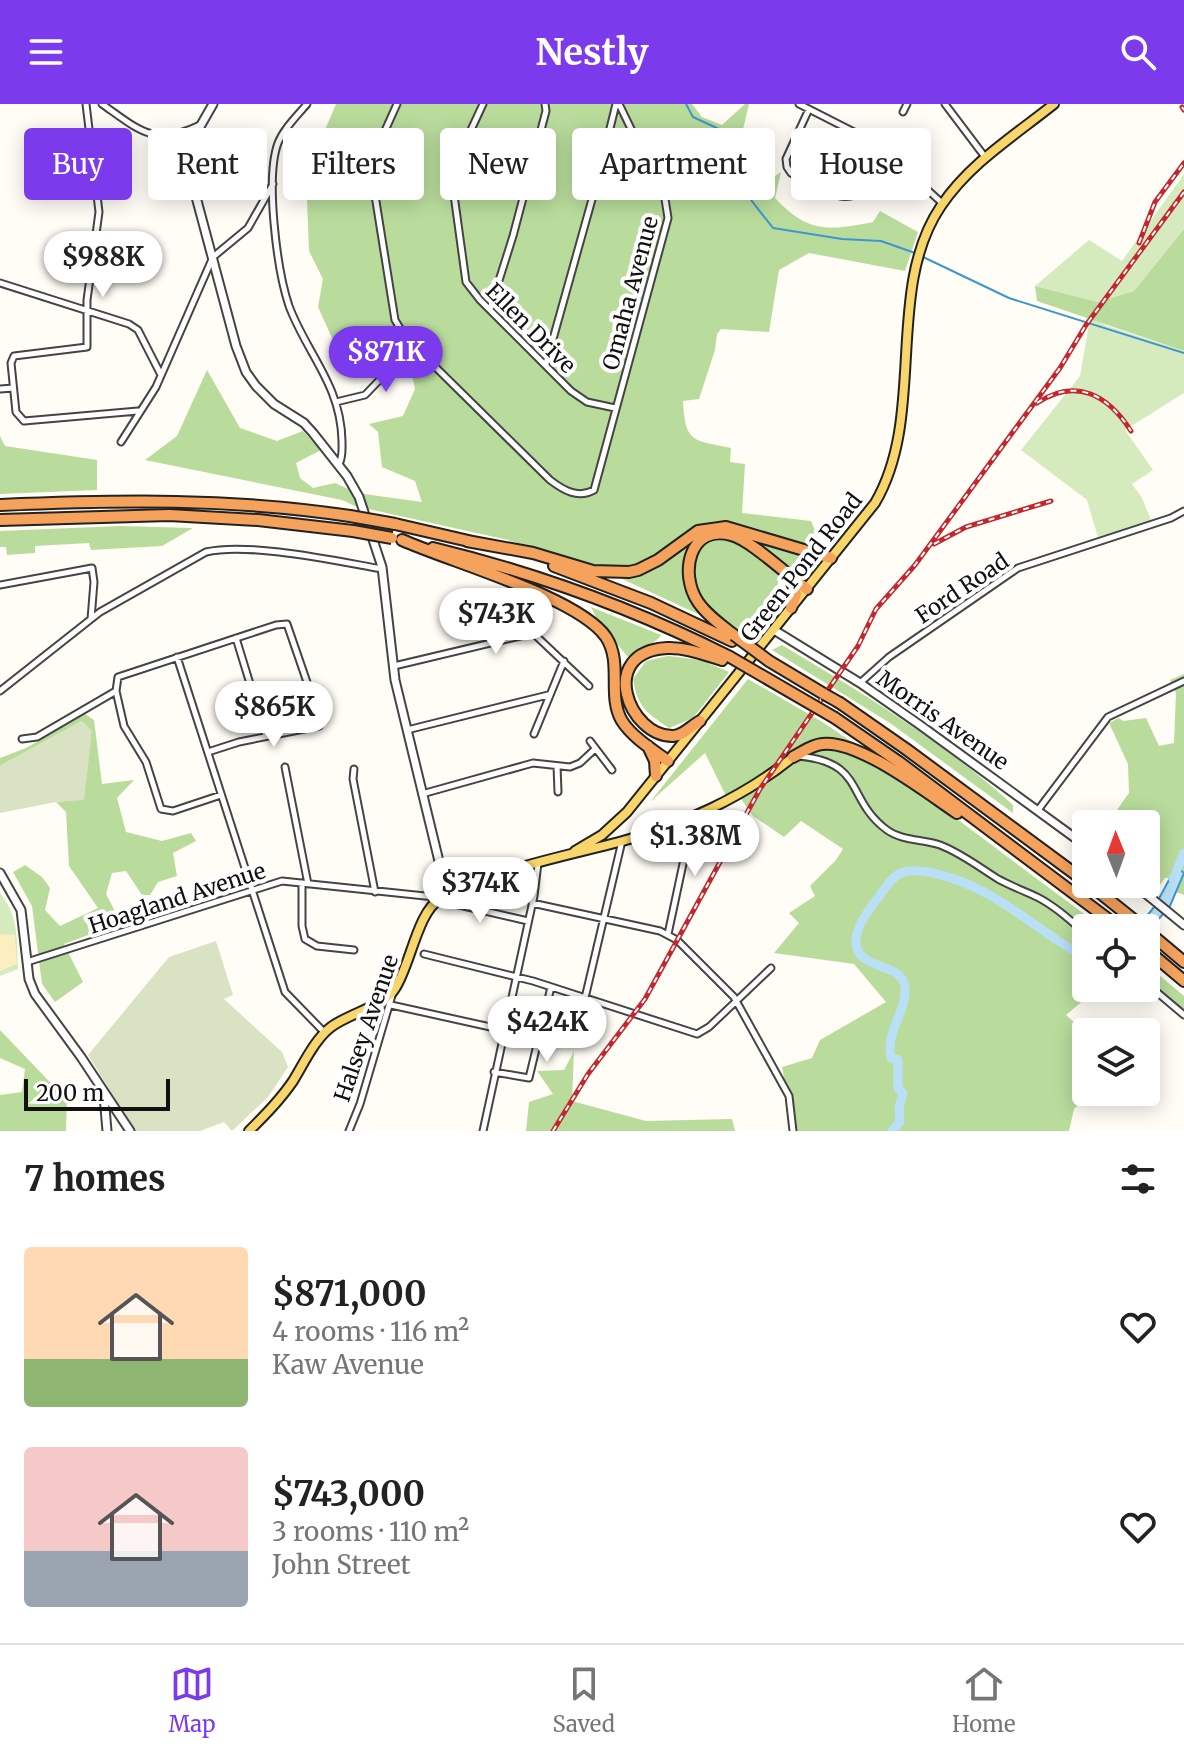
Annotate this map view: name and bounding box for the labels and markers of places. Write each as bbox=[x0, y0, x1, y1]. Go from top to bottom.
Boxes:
pin: $988K bbox=[47, 231, 159, 299]
pin: $871K bbox=[330, 326, 442, 394]
pin: $743K bbox=[440, 588, 552, 656]
pin: $865K bbox=[218, 681, 330, 749]
pin: $1.38M bbox=[630, 810, 760, 878]
pin: $374K bbox=[424, 857, 536, 925]
pin: $424K bbox=[491, 996, 603, 1064]

